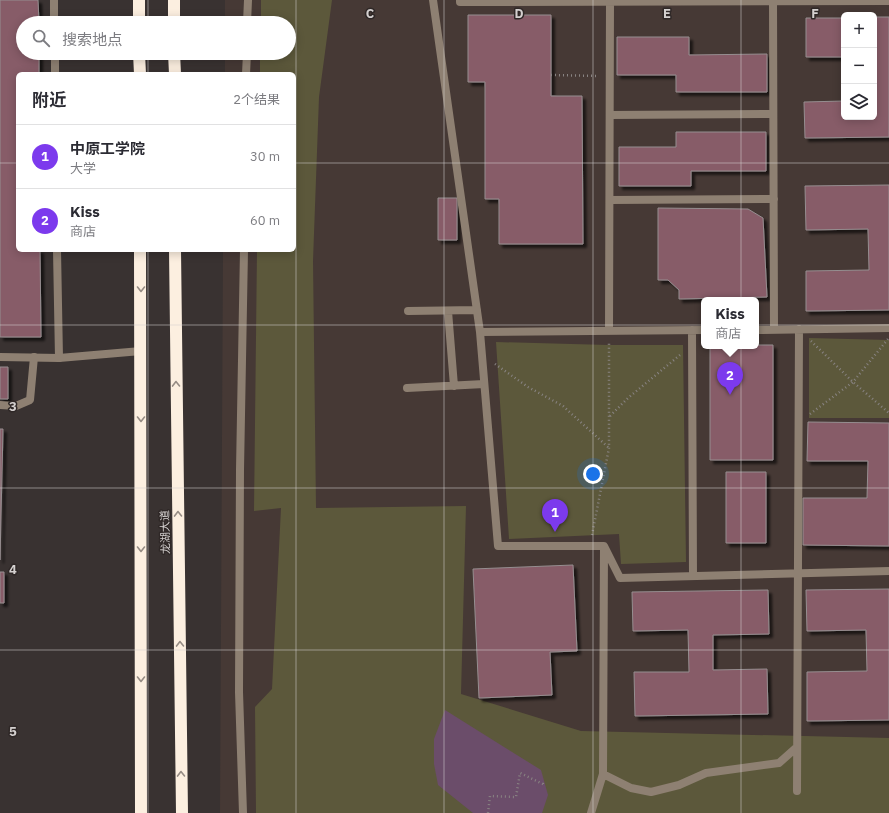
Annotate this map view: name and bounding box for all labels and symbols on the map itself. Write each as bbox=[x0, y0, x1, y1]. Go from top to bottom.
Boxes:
text: C bbox=[366, 5, 375, 22]
text: D bbox=[514, 5, 524, 22]
text: E bbox=[663, 5, 671, 22]
text: F bbox=[811, 5, 819, 22]
one-way arrow bbox=[137, 286, 145, 292]
pin: 2 bbox=[717, 362, 743, 395]
one-way arrow bbox=[172, 381, 180, 387]
text: 3 bbox=[9, 398, 17, 415]
one-way arrow bbox=[137, 416, 145, 422]
your location bbox=[583, 464, 603, 484]
pin: 1 bbox=[542, 499, 568, 532]
street label: 龙湖大道 bbox=[158, 510, 172, 554]
one-way arrow bbox=[174, 511, 182, 517]
one-way arrow bbox=[137, 546, 145, 552]
text: 4 bbox=[9, 561, 17, 578]
one-way arrow bbox=[176, 641, 184, 647]
one-way arrow bbox=[137, 676, 145, 682]
text: 5 bbox=[9, 723, 17, 740]
one-way arrow bbox=[177, 771, 186, 777]

